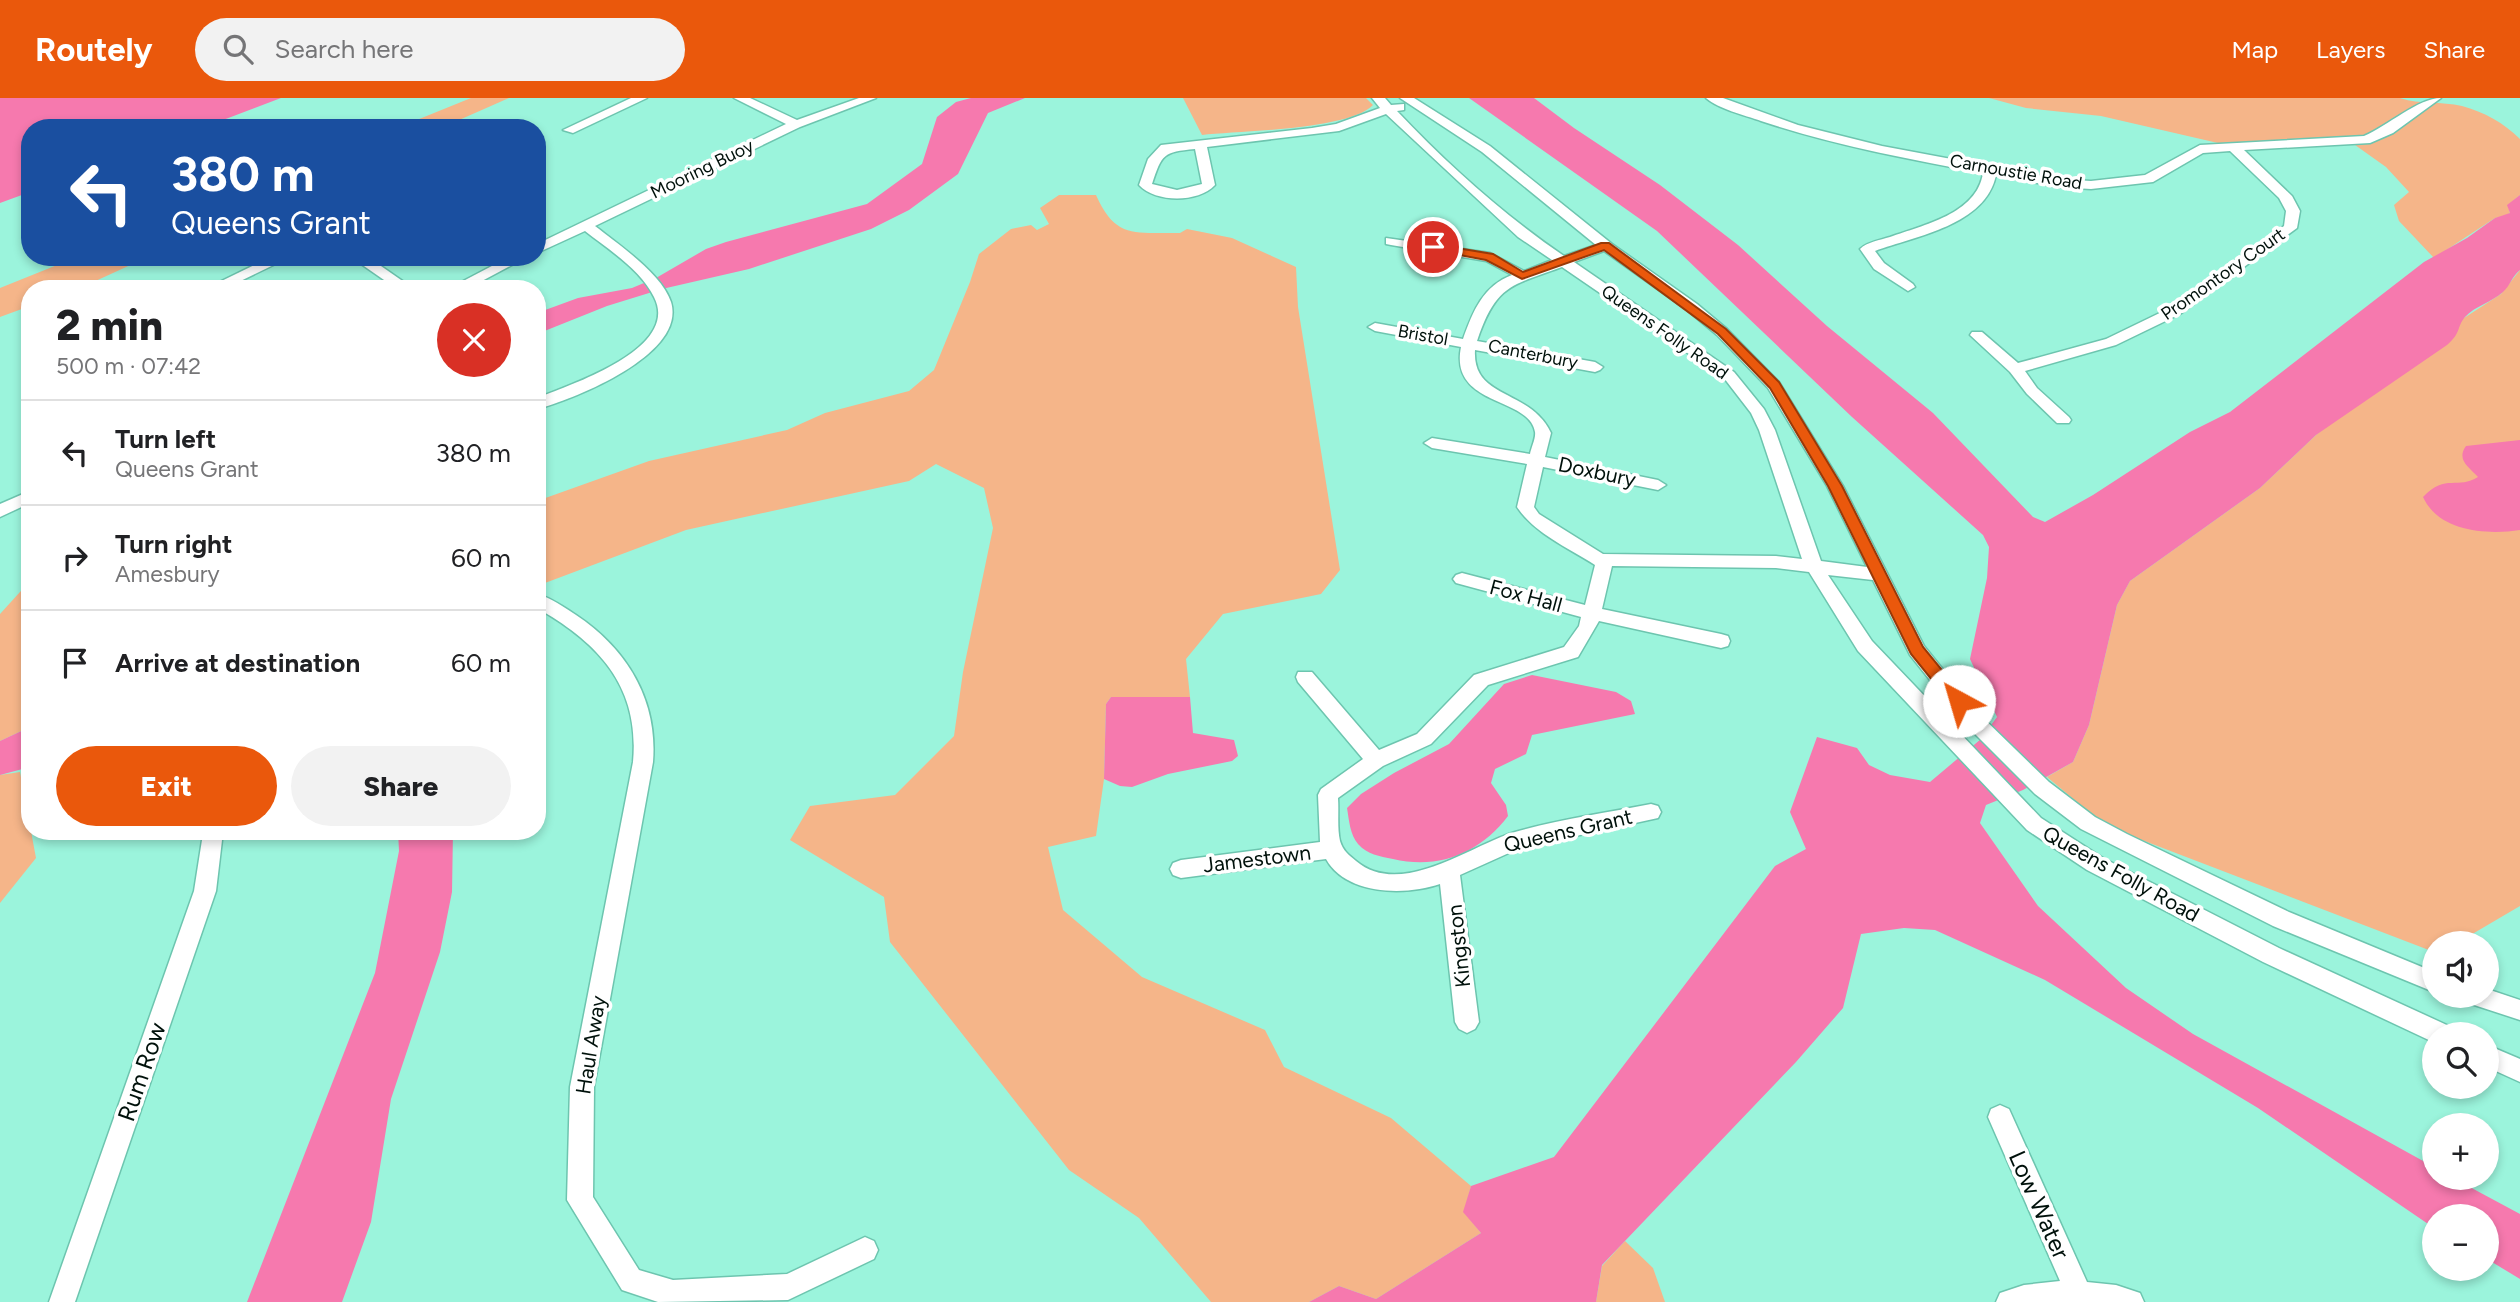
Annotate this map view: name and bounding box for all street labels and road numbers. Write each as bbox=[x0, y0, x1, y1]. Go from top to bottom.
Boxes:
street label: Mooring Buoy bbox=[647, 134, 758, 203]
street label: Carnoustie Road bbox=[1948, 150, 2084, 194]
street label: Promontory Court bbox=[2157, 223, 2289, 325]
street label: Queens Folly Road bbox=[1597, 280, 1733, 384]
street label: Bristol bbox=[1396, 320, 1450, 350]
street label: Canterbury bbox=[1486, 335, 1580, 374]
street label: Doxbury bbox=[1556, 451, 1638, 492]
street label: Fox Hall bbox=[1487, 574, 1565, 617]
street label: Queens Grant bbox=[1501, 804, 1635, 857]
street label: Queens Folly Road bbox=[2039, 820, 2204, 927]
street label: Jamestown bbox=[1202, 839, 1312, 878]
street label: Kingston bbox=[1442, 903, 1475, 989]
street label: Haul Away bbox=[570, 994, 611, 1096]
street label: Rum Row bbox=[111, 1019, 172, 1125]
street label: Low Water bbox=[2003, 1146, 2076, 1263]

